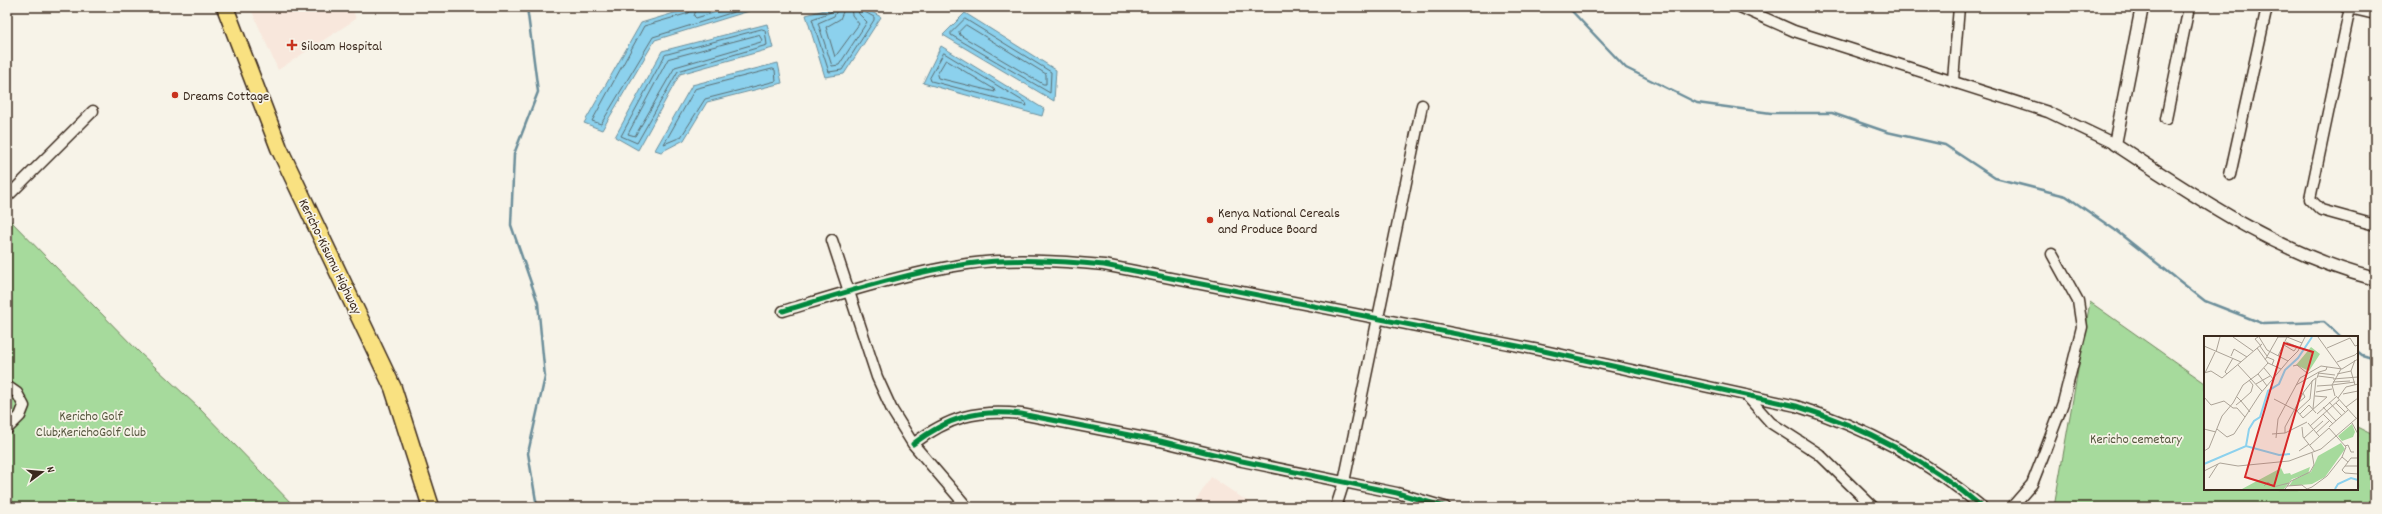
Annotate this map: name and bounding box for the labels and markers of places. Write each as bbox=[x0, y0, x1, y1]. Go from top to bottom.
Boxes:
place label: Siloam Hospital bbox=[301, 37, 383, 57]
marker: Siloam Hospital bbox=[286, 39, 298, 51]
place label: Dreams Cottage bbox=[183, 87, 269, 107]
marker: Dreams Cottage bbox=[170, 90, 180, 100]
place label: Kenya National Cereals and Produce Board bbox=[1218, 204, 1340, 240]
marker: Kenya National Cereals and Produce Board bbox=[1205, 215, 1215, 225]

